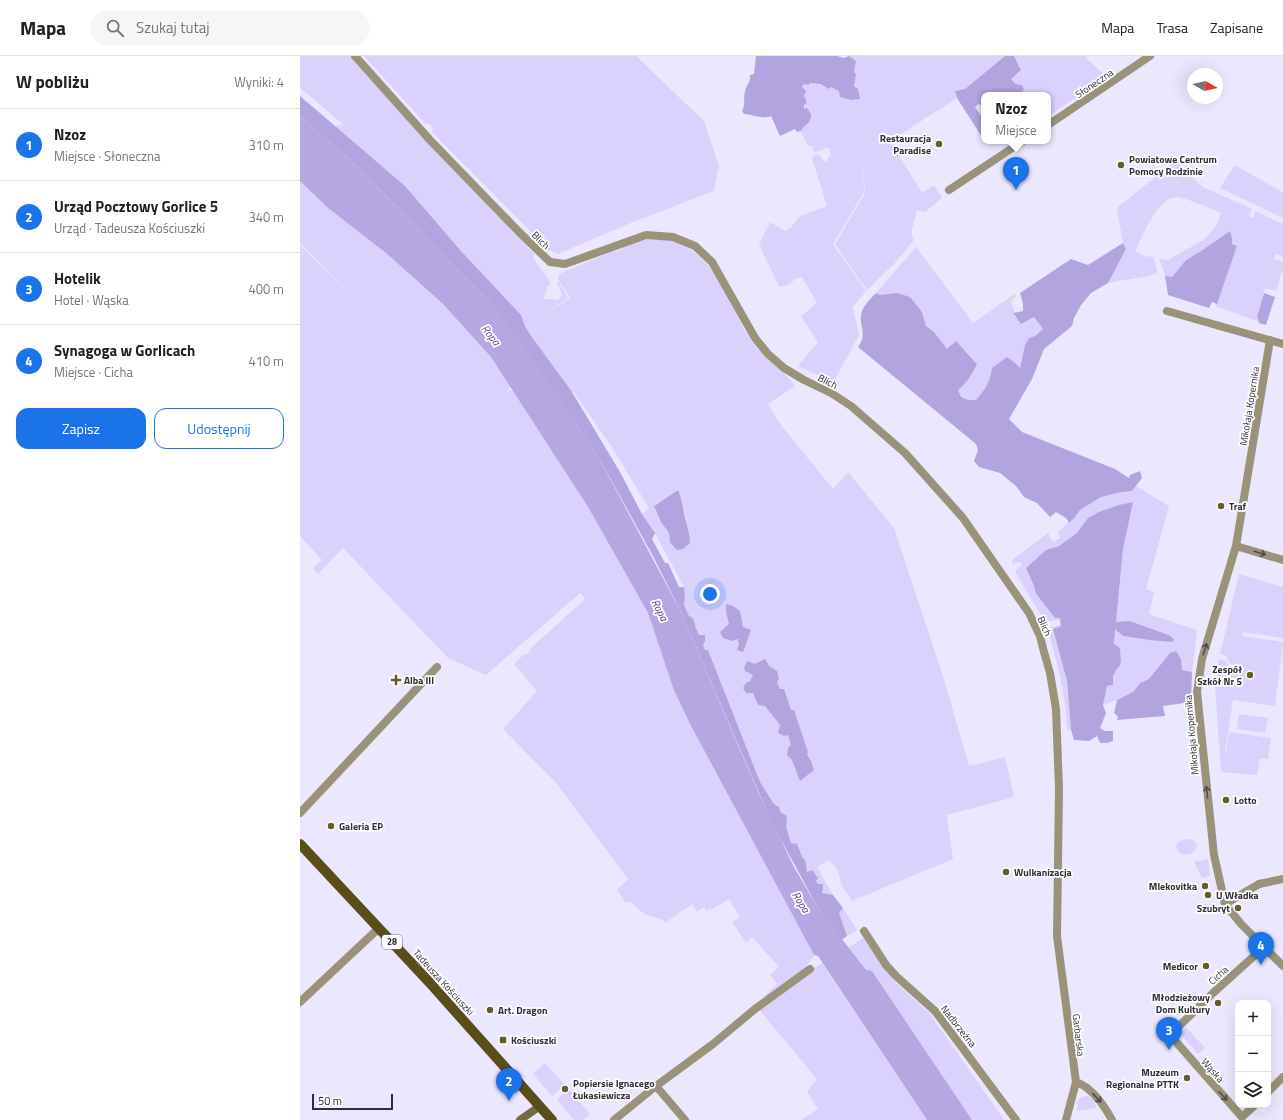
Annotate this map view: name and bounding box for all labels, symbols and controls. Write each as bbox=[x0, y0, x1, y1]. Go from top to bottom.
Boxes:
search box bbox=[90, 10, 370, 46]
text: Mapa bbox=[20, 13, 66, 42]
text: Szukaj tutaj bbox=[136, 16, 209, 39]
icon: search bbox=[104, 17, 126, 39]
text: Mapa bbox=[1101, 17, 1134, 38]
text: Trasa bbox=[1156, 17, 1188, 38]
text: Zapisane bbox=[1210, 17, 1263, 38]
street label: Słoneczna bbox=[1072, 65, 1117, 102]
north arrow bbox=[1187, 68, 1223, 104]
text: W pobliżu bbox=[16, 69, 89, 95]
text: Wyniki: 4 bbox=[234, 72, 284, 92]
popup bbox=[981, 92, 1051, 144]
text: Nzoz bbox=[995, 97, 1027, 120]
text: Miejsce bbox=[995, 120, 1037, 140]
text: Nzoz bbox=[54, 123, 86, 146]
place label: Restauracja Paradise bbox=[880, 131, 931, 158]
text: 1 bbox=[25, 135, 33, 155]
text: 310 m bbox=[248, 135, 284, 155]
marker: Restauracja Paradise bbox=[934, 139, 944, 149]
text: Miejsce · Słoneczna bbox=[54, 146, 160, 166]
place label: Powiatowe Centrum Pomocy Rodzinie bbox=[1129, 152, 1217, 179]
pin: 1 bbox=[1003, 157, 1029, 190]
marker: Powiatowe Centrum Pomocy Rodzinie bbox=[1116, 160, 1126, 170]
text: Urząd Pocztowy Gorlice 5 bbox=[54, 195, 218, 218]
text: 2 bbox=[25, 207, 33, 227]
text: 340 m bbox=[248, 207, 284, 227]
text: Urząd · Tadeusza Kościuszki bbox=[54, 218, 205, 238]
street label: Blich bbox=[528, 228, 553, 253]
text: Hotelik bbox=[54, 267, 101, 290]
text: 3 bbox=[25, 279, 33, 299]
text: 400 m bbox=[248, 279, 284, 299]
text: Hotel · Wąska bbox=[54, 290, 129, 310]
water label: Ropa bbox=[478, 321, 505, 349]
text: Synagoga w Gorlicach bbox=[54, 339, 195, 362]
text: 4 bbox=[25, 351, 33, 371]
text: 410 m bbox=[248, 351, 284, 371]
text: Miejsce · Cicha bbox=[54, 362, 133, 382]
street label: Mikołaja Kopernika bbox=[1236, 365, 1263, 447]
street label: Blich bbox=[815, 370, 840, 393]
button: Zapisz bbox=[16, 408, 146, 449]
button: Udostępnij bbox=[154, 408, 284, 449]
place label: Traf bbox=[1229, 499, 1247, 514]
marker: Traf bbox=[1216, 501, 1226, 511]
one-way arrow bbox=[1253, 550, 1266, 557]
your location bbox=[700, 584, 720, 604]
water label: Ropa bbox=[648, 596, 672, 624]
street label: Blich bbox=[1034, 614, 1055, 639]
one-way arrow bbox=[1202, 643, 1209, 656]
place label: Zespół Szkół Nr 5 bbox=[1197, 662, 1242, 689]
marker: Zespół Szkół Nr 5 bbox=[1245, 670, 1255, 680]
place label: Alba III bbox=[404, 673, 434, 688]
marker: Alba III bbox=[391, 675, 401, 685]
street label: Mikołaja Kopernika bbox=[1181, 694, 1202, 775]
one-way arrow bbox=[1203, 786, 1211, 799]
place label: Lotto bbox=[1234, 793, 1257, 808]
marker: Lotto bbox=[1221, 795, 1231, 805]
place label: Galeria EP bbox=[339, 819, 383, 834]
marker: Galeria EP bbox=[326, 821, 336, 831]
place label: Wulkanizacja bbox=[1014, 865, 1072, 880]
marker: Wulkanizacja bbox=[1001, 867, 1011, 877]
place label: Mlekovitka bbox=[1149, 879, 1197, 894]
marker: Mlekovitka bbox=[1200, 881, 1210, 891]
water label: Ropa bbox=[788, 888, 814, 916]
place label: U Władka bbox=[1216, 888, 1259, 903]
marker: U Władka bbox=[1203, 890, 1213, 900]
place label: Szubryt bbox=[1197, 901, 1230, 916]
marker: Szubryt bbox=[1233, 903, 1243, 913]
pin: 4 bbox=[1248, 932, 1274, 965]
road number: 28 bbox=[382, 935, 402, 949]
street label: Tadeusza Kościuszki bbox=[410, 946, 478, 1019]
place label: Medicor bbox=[1163, 959, 1198, 974]
marker: Medicor bbox=[1201, 961, 1211, 971]
street label: Cicha bbox=[1205, 962, 1232, 988]
place label: Młodzieżowy Dom Kultury bbox=[1152, 990, 1210, 1017]
marker: Młodzieżowy Dom Kultury bbox=[1213, 998, 1223, 1008]
map controls bbox=[1235, 1000, 1271, 1108]
button: + bbox=[1235, 1000, 1271, 1036]
street label: Nadbrzeżna bbox=[937, 1002, 980, 1051]
place label: Art. Dragon bbox=[498, 1003, 548, 1018]
marker: Art. Dragon bbox=[485, 1005, 495, 1015]
street label: Garbarska bbox=[1068, 1013, 1089, 1057]
pin: 3 bbox=[1156, 1017, 1182, 1050]
place label: Kościuszki bbox=[511, 1033, 556, 1048]
marker: Kościuszki bbox=[498, 1035, 508, 1045]
button: − bbox=[1235, 1036, 1271, 1072]
street label: Wąska bbox=[1198, 1055, 1228, 1086]
place label: Muzeum Regionalne PTTK bbox=[1106, 1065, 1179, 1092]
pin: 2 bbox=[496, 1068, 522, 1101]
button: layers bbox=[1235, 1072, 1271, 1108]
marker: Muzeum Regionalne PTTK bbox=[1182, 1073, 1192, 1083]
place label: Popiersie Ignacego Łukasiewicza bbox=[572, 1076, 655, 1103]
marker: Popiersie Ignacego Łukasiewicza bbox=[560, 1084, 570, 1094]
one-way arrow bbox=[1218, 1091, 1228, 1101]
scale bar bbox=[312, 1092, 393, 1111]
text: 50 m bbox=[318, 1093, 342, 1109]
one-way arrow bbox=[1092, 1093, 1102, 1103]

